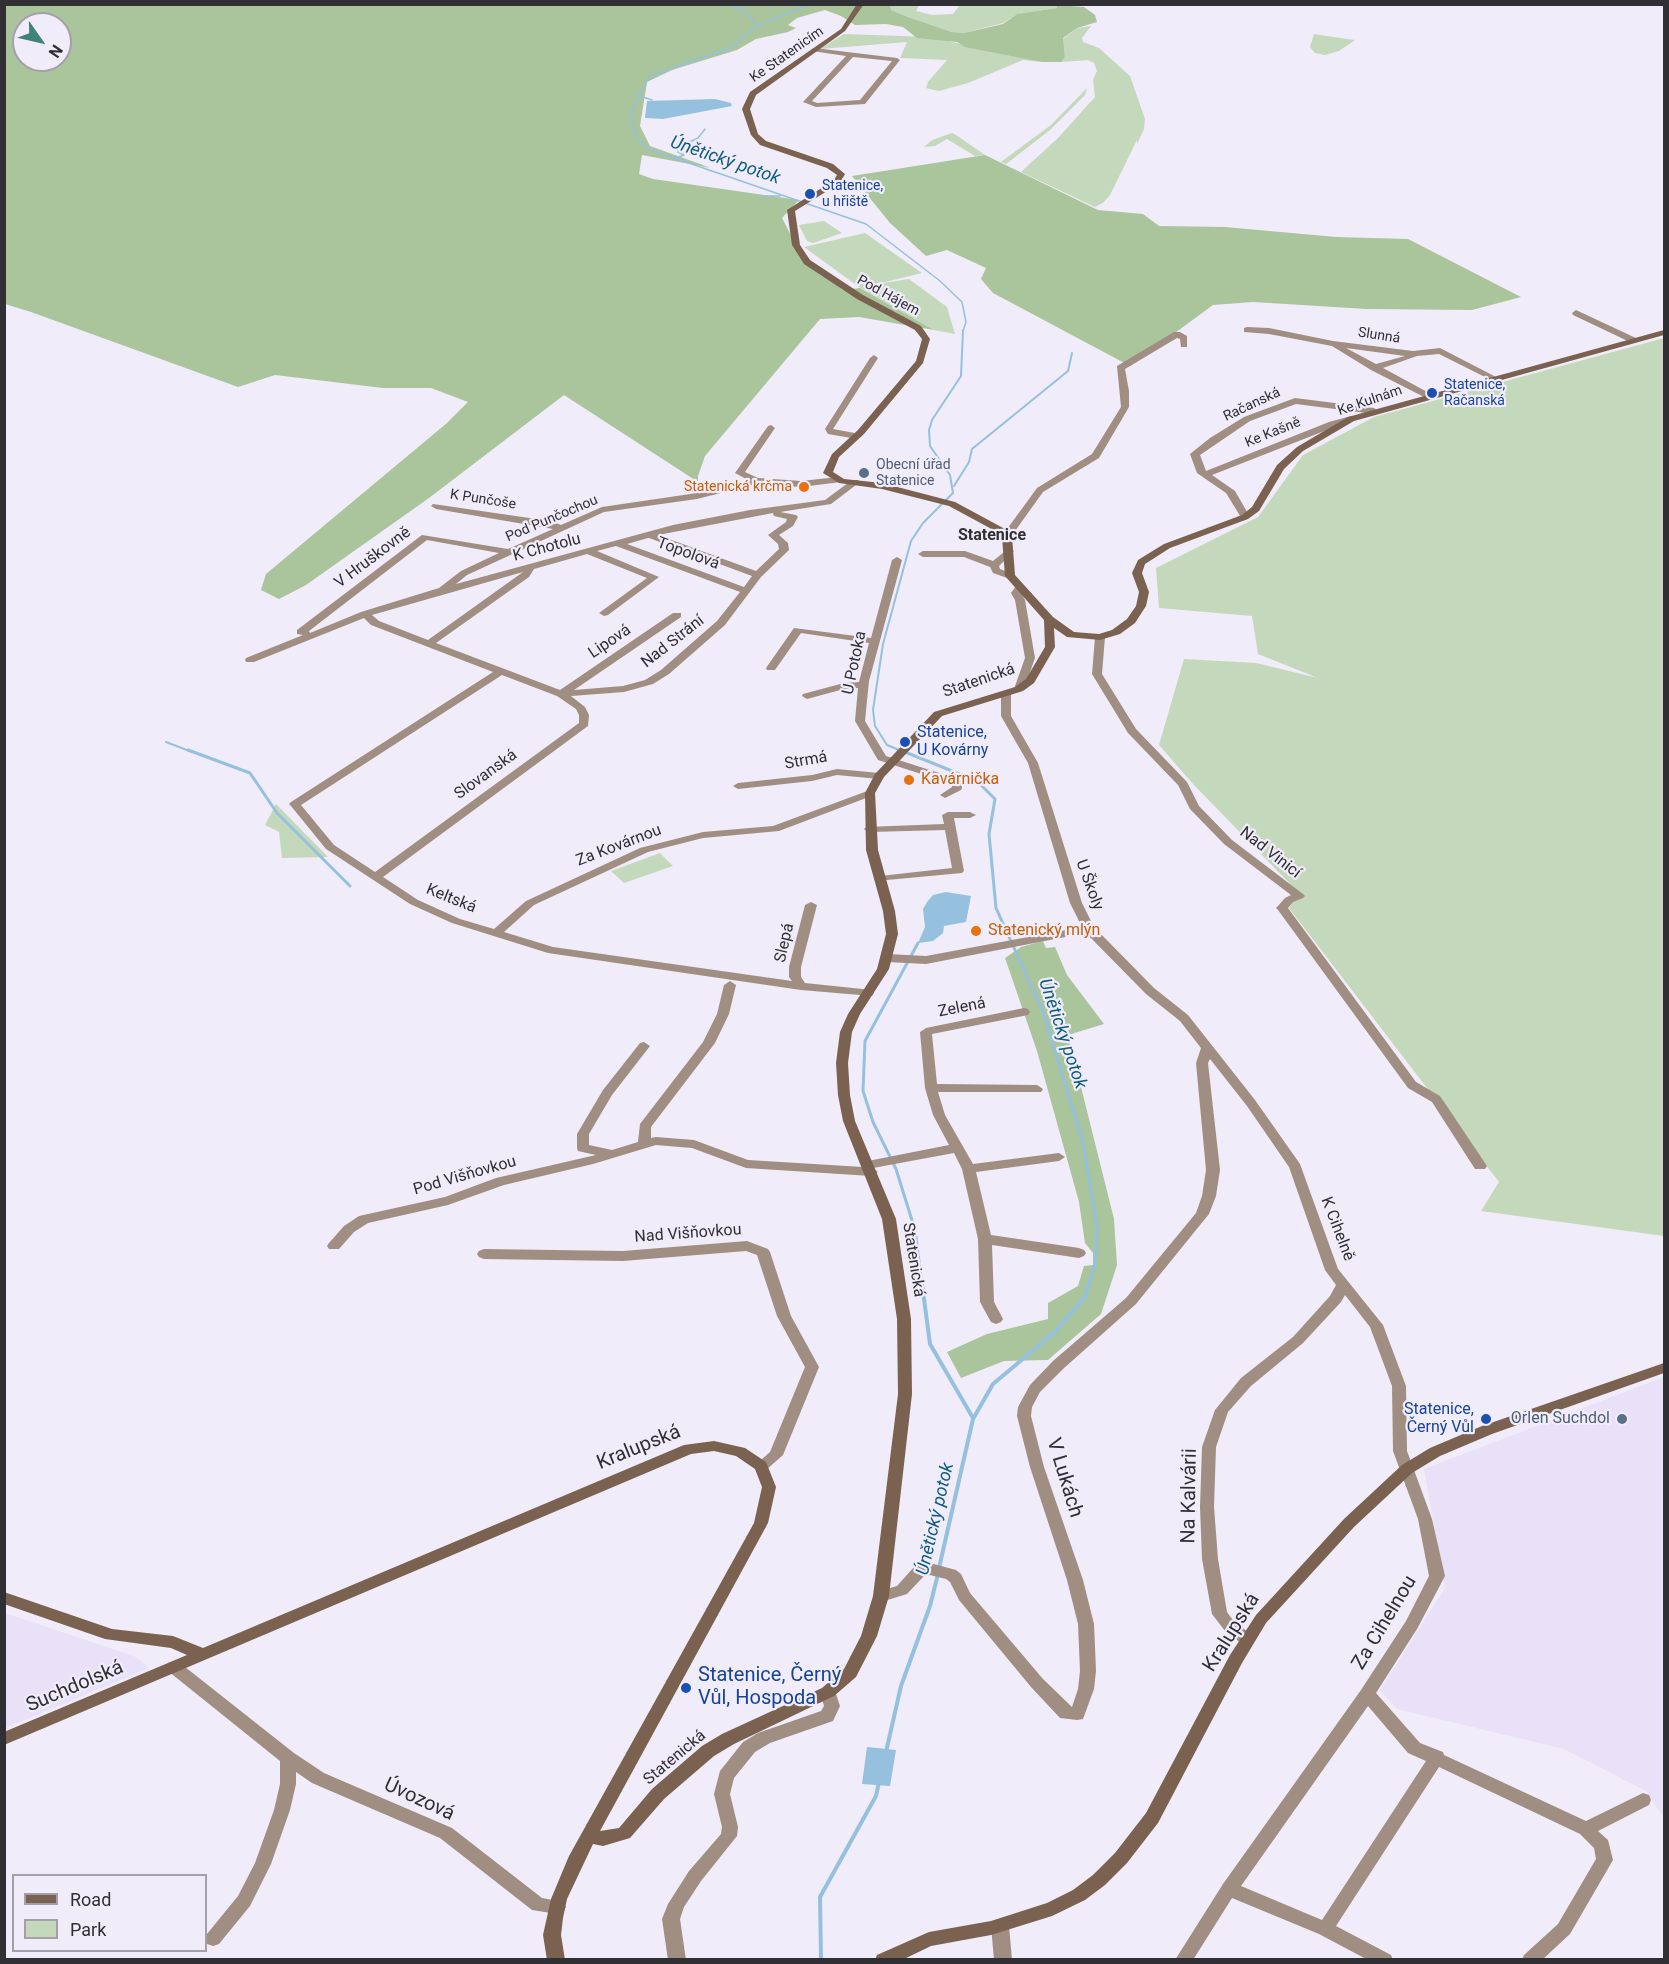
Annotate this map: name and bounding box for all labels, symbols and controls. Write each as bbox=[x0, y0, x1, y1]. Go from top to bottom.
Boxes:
north arrow bbox=[12, 12, 72, 72]
street label: Ke Statenicím bbox=[747, 23, 827, 87]
text: N bbox=[45, 41, 67, 61]
water label: Únětický potok bbox=[667, 132, 783, 190]
place label: Statenice, u hřiště bbox=[822, 178, 883, 210]
marker: Statenice, u hřiště bbox=[803, 187, 817, 201]
street label: Pod Hájem bbox=[854, 272, 922, 320]
street label: Slunná bbox=[1357, 324, 1401, 348]
place label: Statenice, Račanská bbox=[1444, 377, 1505, 410]
street label: Ke Kulnám bbox=[1336, 382, 1404, 420]
street label: Račanská bbox=[1221, 385, 1283, 425]
marker: Statenice, Račanská bbox=[1425, 386, 1439, 400]
street label: Ke Kašně bbox=[1243, 414, 1303, 452]
place label: Obecní úřad Statenice bbox=[876, 457, 951, 490]
marker: Obecní úřad Statenice bbox=[857, 466, 871, 480]
place label: Statenická krčma bbox=[684, 479, 792, 495]
marker: Statenická krčma bbox=[797, 480, 811, 494]
street label: K Punčoše bbox=[449, 487, 517, 513]
street label: Pod Punčochou bbox=[503, 492, 601, 546]
street label: V Hruškovně bbox=[331, 523, 415, 593]
district label: Statenice bbox=[958, 526, 1026, 546]
street label: K Chotolu bbox=[511, 530, 583, 566]
street label: Topolová bbox=[654, 534, 722, 574]
street label: Nad Strání bbox=[638, 612, 708, 672]
street label: Lipová bbox=[585, 621, 635, 663]
street label: U Potoka bbox=[839, 629, 871, 697]
street label: Statenická bbox=[940, 660, 1018, 702]
place label: Statenice, U Kovárny bbox=[917, 723, 988, 761]
marker: Statenice, U Kovárny bbox=[898, 735, 912, 749]
street label: Slovanská bbox=[451, 746, 521, 804]
street label: Strmá bbox=[783, 748, 829, 774]
place label: Kavárnička bbox=[921, 770, 999, 790]
marker: Kavárnička bbox=[902, 773, 916, 787]
street label: Za Kovárnou bbox=[574, 821, 664, 871]
street label: Nad Vinicí bbox=[1236, 823, 1304, 883]
street label: U Školy bbox=[1071, 857, 1107, 913]
street label: Keltská bbox=[423, 880, 479, 918]
place label: Statenický mlýn bbox=[988, 921, 1100, 941]
street label: Slepá bbox=[771, 922, 799, 964]
marker: Statenický mlýn bbox=[969, 924, 983, 938]
water label: Únětický potok bbox=[1033, 976, 1091, 1092]
street label: Zelená bbox=[937, 994, 987, 1022]
street label: Pod Višňovkou bbox=[411, 1152, 519, 1200]
street label: K Cihelně bbox=[1316, 1194, 1358, 1264]
street label: Nad Višňovkou bbox=[634, 1221, 742, 1247]
street label: Statenická bbox=[898, 1221, 928, 1299]
place label: Statenice, Černý Vůl bbox=[1404, 1400, 1474, 1438]
place label: Orlen Suchdol bbox=[1511, 1409, 1610, 1429]
marker: Statenice, Černý Vůl bbox=[1479, 1412, 1493, 1426]
marker: Orlen Suchdol bbox=[1615, 1412, 1629, 1426]
street label: Kralupská bbox=[594, 1420, 684, 1476]
street label: V Lukách bbox=[1041, 1435, 1087, 1521]
street label: Na Kalvárii bbox=[1177, 1448, 1203, 1544]
water label: Únětický potok bbox=[913, 1461, 959, 1577]
street label: Za Cihelnou bbox=[1348, 1572, 1422, 1674]
street label: Kralupská bbox=[1198, 1589, 1266, 1677]
street label: Suchdolská bbox=[23, 1656, 127, 1718]
place label: Statenice, Černý Vůl, Hospoda bbox=[698, 1664, 841, 1711]
marker: Statenice, Černý Vůl, Hospoda bbox=[679, 1681, 693, 1695]
street label: Statenická bbox=[640, 1727, 710, 1789]
street label: Úvozová bbox=[380, 1773, 458, 1827]
legend bbox=[12, 1874, 207, 1952]
text: Road bbox=[70, 1889, 111, 1910]
text: Park bbox=[70, 1919, 106, 1940]

